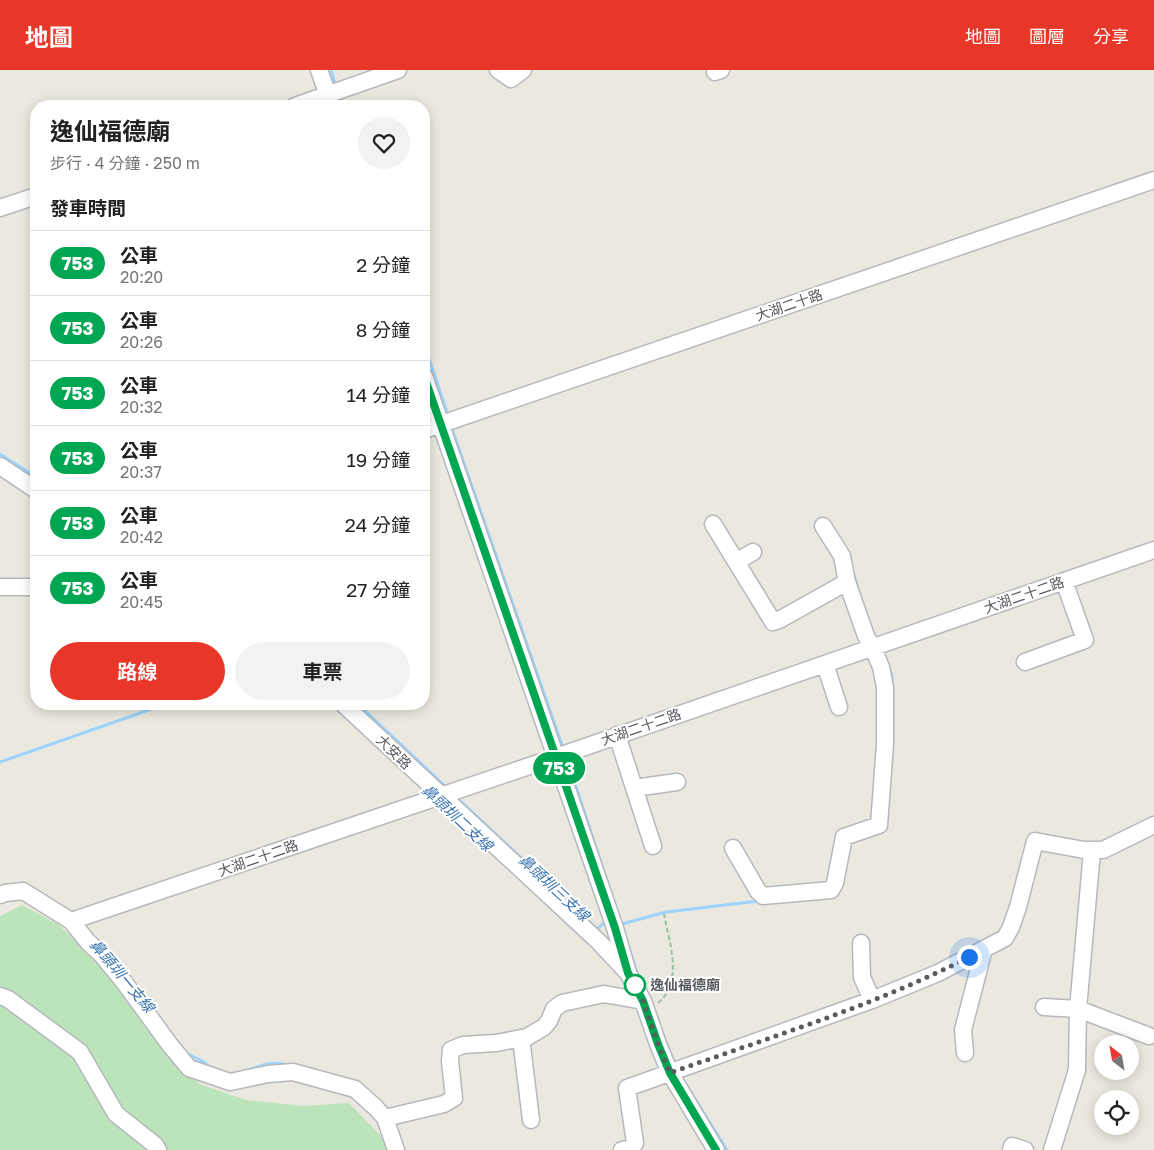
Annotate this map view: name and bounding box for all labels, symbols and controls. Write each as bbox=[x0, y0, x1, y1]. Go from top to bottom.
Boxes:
text: 地圖 bbox=[25, 22, 73, 51]
text: 地圖 bbox=[965, 25, 1001, 47]
text: 圖層 bbox=[1029, 25, 1065, 47]
text: 分享 bbox=[1093, 25, 1129, 47]
text: 逸仙福德廟 bbox=[50, 116, 170, 145]
button: heart bbox=[358, 117, 410, 169]
text: 步行 · 4 分鐘 · 250 m bbox=[50, 153, 200, 173]
text: 發車時間 bbox=[50, 196, 126, 219]
text: 公車 bbox=[120, 243, 158, 266]
text: 753 bbox=[62, 252, 93, 274]
text: 2 分鐘 bbox=[356, 253, 410, 276]
text: 20:20 bbox=[120, 267, 163, 287]
street label: 大湖二十路 bbox=[753, 285, 825, 324]
text: 公車 bbox=[120, 308, 158, 331]
text: 753 bbox=[62, 317, 93, 339]
text: 8 分鐘 bbox=[356, 318, 410, 341]
text: 20:26 bbox=[120, 332, 163, 352]
text: 公車 bbox=[120, 373, 158, 396]
text: 753 bbox=[62, 382, 93, 404]
text: 14 分鐘 bbox=[346, 383, 410, 406]
text: 20:32 bbox=[120, 397, 163, 417]
text: 公車 bbox=[120, 438, 158, 461]
text: 753 bbox=[62, 447, 93, 469]
text: 19 分鐘 bbox=[347, 448, 410, 471]
text: 20:37 bbox=[120, 462, 162, 482]
text: 公車 bbox=[120, 503, 158, 526]
text: 753 bbox=[62, 512, 93, 534]
text: 24 分鐘 bbox=[345, 513, 410, 536]
text: 20:42 bbox=[120, 527, 163, 547]
text: 公車 bbox=[120, 568, 158, 591]
street label: 大湖二十二路 bbox=[981, 573, 1066, 616]
text: 753 bbox=[62, 577, 93, 599]
text: 27 分鐘 bbox=[346, 578, 410, 601]
text: 20:45 bbox=[120, 592, 163, 612]
button: 路線 bbox=[50, 642, 225, 700]
button: 車票 bbox=[235, 642, 410, 700]
street label: 大湖二十二路 bbox=[598, 705, 683, 748]
street label: 大安路 bbox=[373, 731, 415, 772]
line badge: 753 bbox=[530, 752, 588, 784]
text: 753 bbox=[543, 757, 575, 779]
water label: 鼻頭圳二支線 bbox=[419, 780, 498, 856]
street label: 大湖二十二路 bbox=[215, 836, 300, 879]
water label: 鼻頭圳三支線 bbox=[516, 850, 595, 926]
water label: 鼻頭圳一支線 bbox=[87, 935, 160, 1017]
your location bbox=[957, 945, 982, 970]
marker: 逸仙福德廟 bbox=[624, 974, 646, 996]
place label: 逸仙福德廟 bbox=[650, 976, 720, 993]
north arrow bbox=[1094, 1035, 1139, 1080]
map controls bbox=[1094, 1035, 1139, 1135]
button: locate bbox=[1094, 1090, 1139, 1135]

